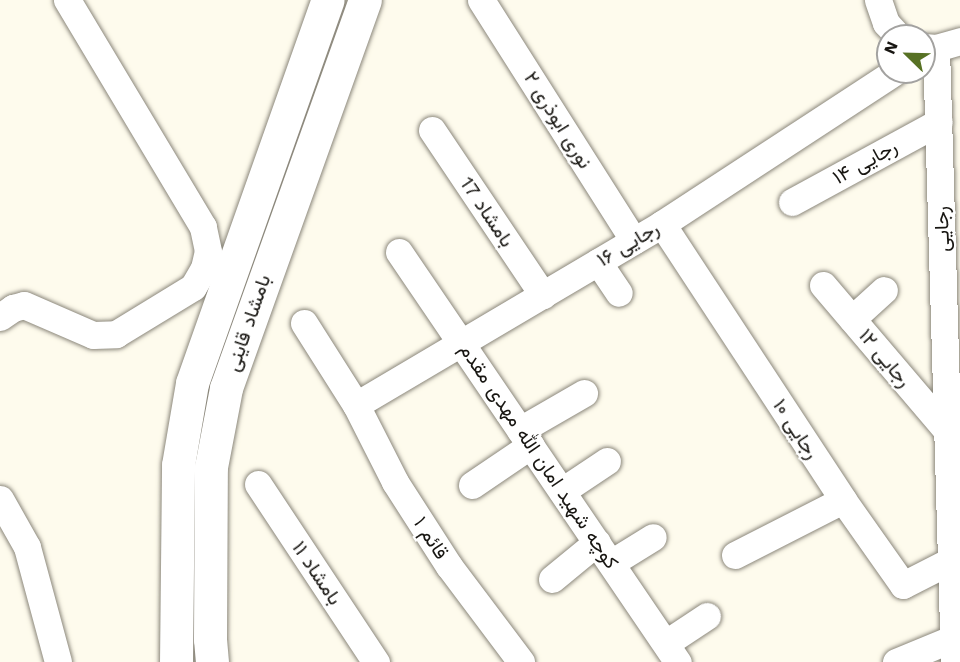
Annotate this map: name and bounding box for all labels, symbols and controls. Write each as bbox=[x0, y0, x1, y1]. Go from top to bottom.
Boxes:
north arrow bbox=[876, 24, 936, 84]
text: N bbox=[880, 38, 902, 57]
street label: نوری ابوذری ۲ bbox=[519, 67, 597, 173]
street label: رجایی ۱۴ bbox=[829, 135, 901, 189]
street label: بامشاد 17 bbox=[455, 172, 519, 252]
street label: رجایی bbox=[929, 206, 955, 252]
street label: رجایی ۱۶ bbox=[593, 216, 663, 272]
street label: بامشاد قاینی bbox=[220, 272, 276, 374]
street label: رجایی ۱۲ bbox=[854, 324, 916, 392]
street label: کوچه شهید امان الله مهدی مقدم bbox=[454, 339, 624, 573]
street label: رجایی ۱۰ bbox=[768, 394, 824, 464]
street label: قائم ۱ bbox=[408, 512, 454, 564]
street label: بامشاد ۱۱ bbox=[287, 537, 347, 609]

